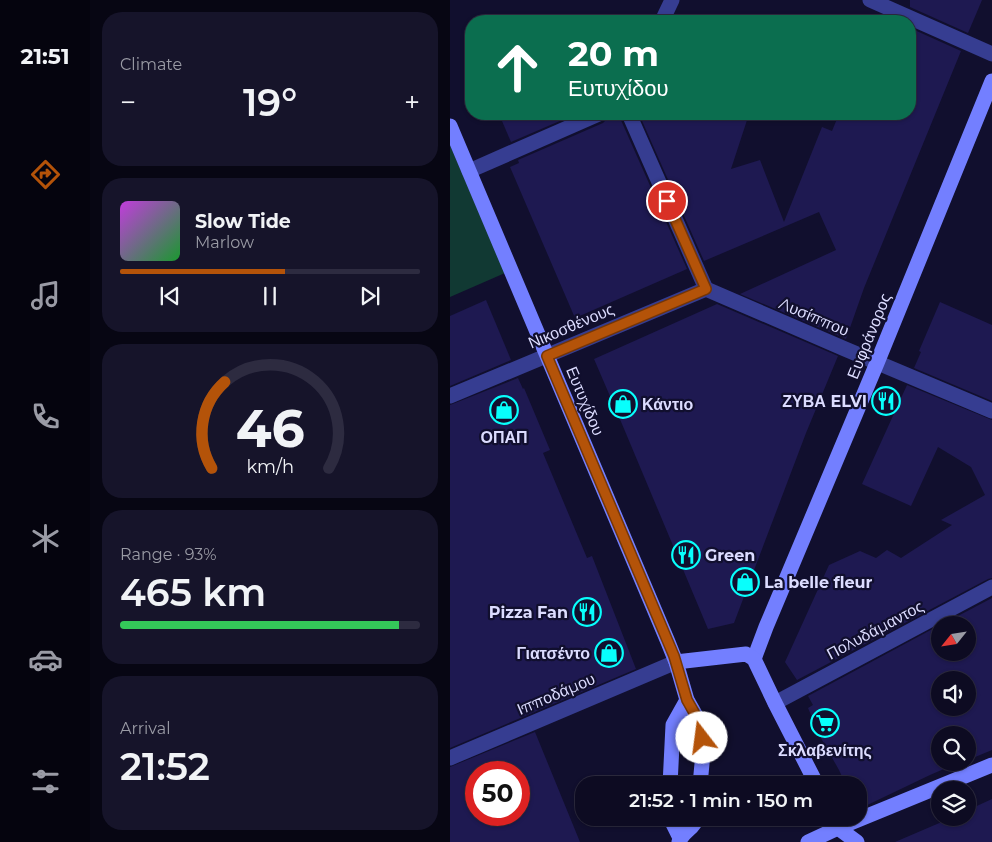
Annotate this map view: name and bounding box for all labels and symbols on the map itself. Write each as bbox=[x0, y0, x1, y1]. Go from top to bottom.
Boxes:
pin bbox=[646, 180, 688, 222]
street label: Ευφράνορος bbox=[843, 290, 895, 382]
street label: Λυσίππου bbox=[776, 294, 852, 340]
street label: Νικοσθένους bbox=[525, 299, 617, 353]
street label: Ευτυχίδου bbox=[562, 364, 608, 438]
restaurant icon: ΖΥΒΑ ELVI bbox=[871, 386, 901, 416]
shop icon: Κάντιο bbox=[608, 389, 638, 419]
place label: ΖΥΒΑ ELVI bbox=[782, 392, 867, 411]
shop icon: ΟΠΑΠ bbox=[489, 395, 519, 425]
place label: Κάντιο bbox=[642, 395, 694, 414]
place label: ΟΠΑΠ bbox=[480, 428, 528, 447]
restaurant icon: Green bbox=[671, 540, 701, 570]
place label: Green bbox=[705, 546, 755, 565]
shop icon: La belle fleur bbox=[730, 567, 760, 597]
place label: La belle fleur bbox=[764, 573, 873, 592]
street label: Πολυδάμαντος bbox=[823, 596, 927, 663]
restaurant icon: Pizza Fan bbox=[572, 597, 602, 627]
place label: Pizza Fan bbox=[489, 603, 568, 622]
north arrow bbox=[931, 616, 976, 661]
shop icon: Γιατσέντο bbox=[594, 638, 624, 668]
place label: Γιατσέντο bbox=[516, 644, 590, 663]
street label: Ιπποδάμου bbox=[514, 669, 598, 719]
supermarket icon: Σκλαβενίτης bbox=[810, 708, 840, 738]
position arrow bbox=[675, 711, 727, 763]
place label: Σκλαβενίτης bbox=[778, 741, 872, 760]
speed limit sign: 50 bbox=[465, 761, 530, 826]

